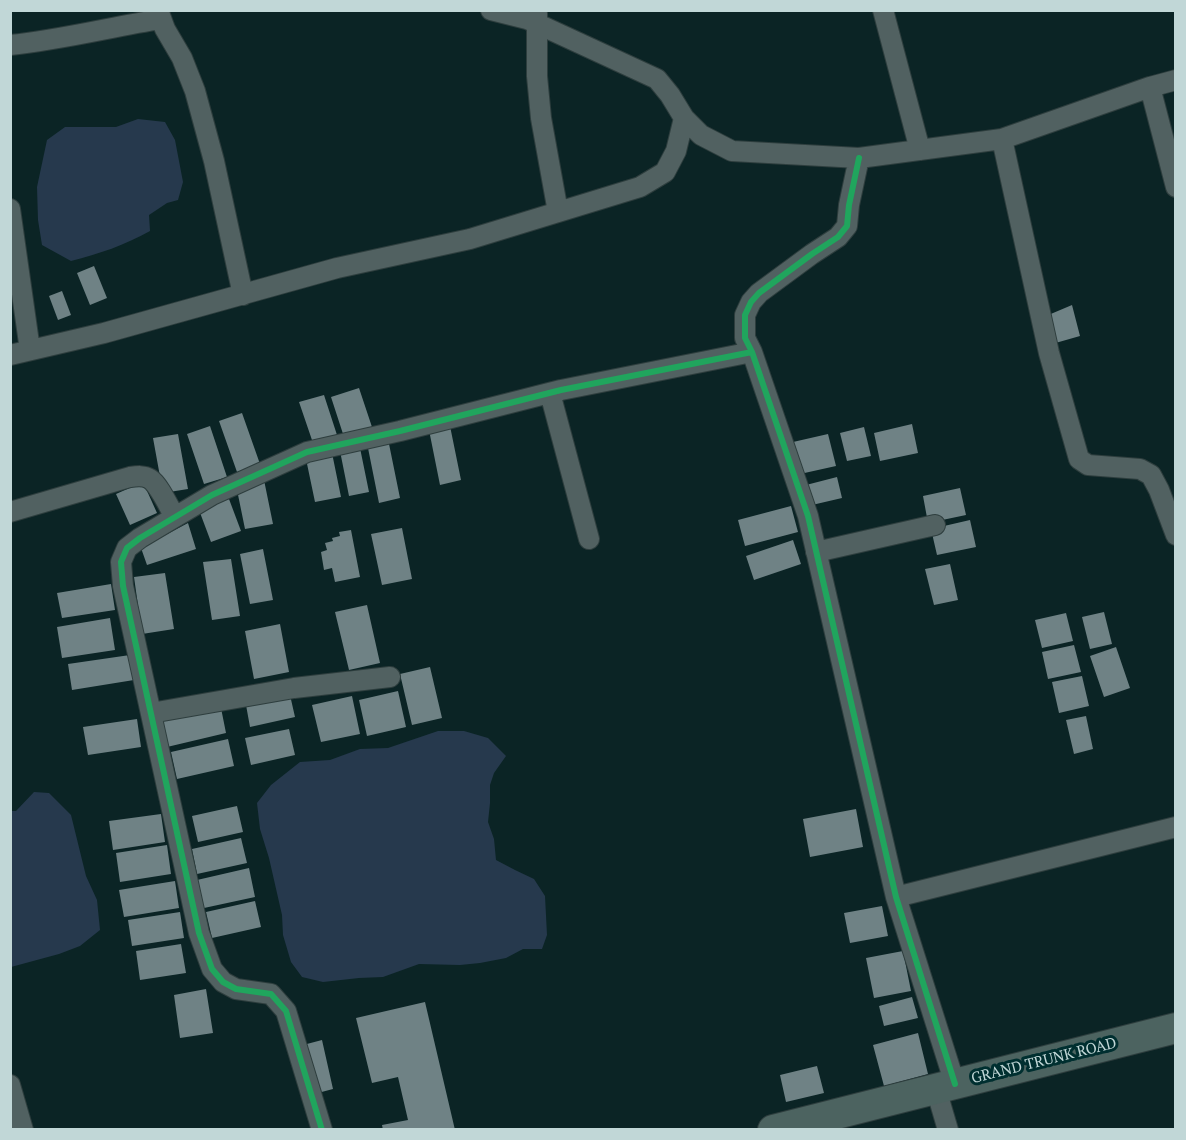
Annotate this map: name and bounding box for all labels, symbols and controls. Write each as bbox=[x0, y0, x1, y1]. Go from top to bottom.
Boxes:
street label: GRAND TRUNK ROAD bbox=[970, 1034, 1118, 1088]

